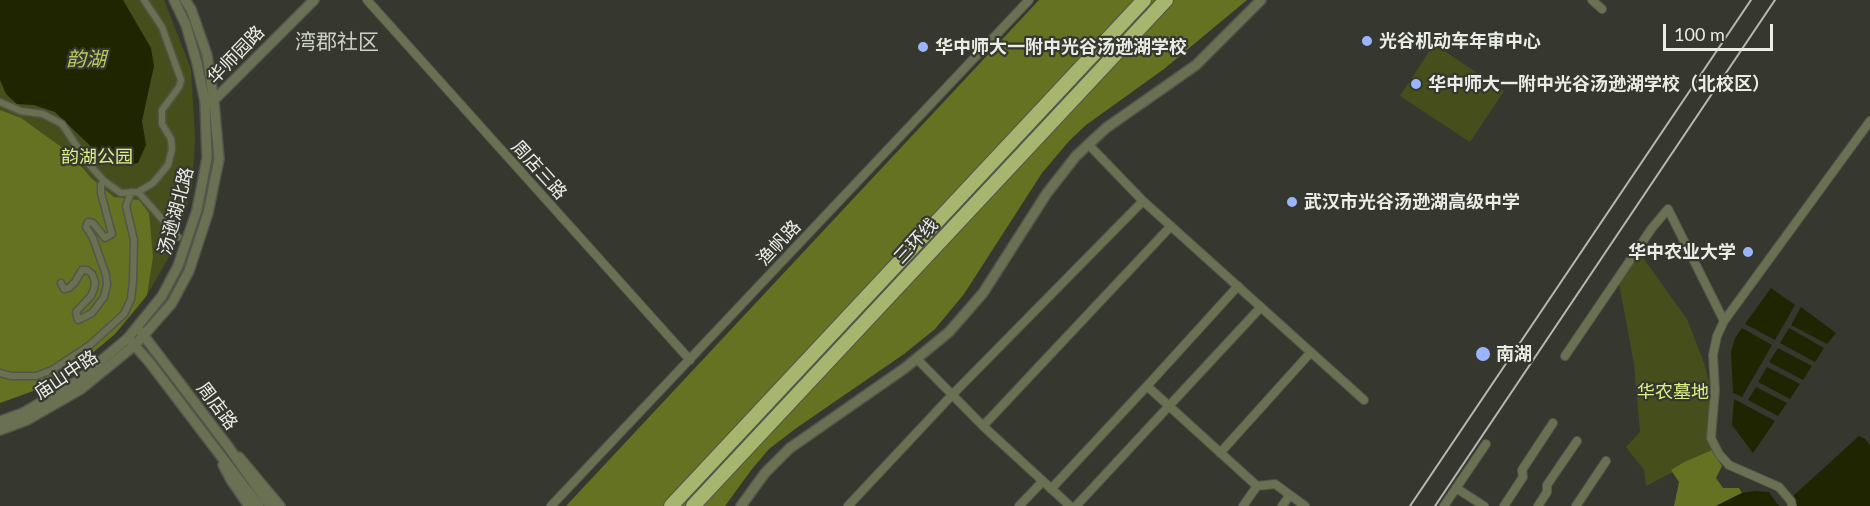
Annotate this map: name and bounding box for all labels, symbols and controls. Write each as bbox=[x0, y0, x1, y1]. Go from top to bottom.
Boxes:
scale bar bbox=[1666, 12, 1776, 50]
street label: 华师园路 bbox=[203, 22, 269, 88]
text: 100 m bbox=[1674, 23, 1725, 45]
district label: 湾郡社区 bbox=[295, 29, 379, 55]
place label: 光谷机动车年审中心 bbox=[1379, 30, 1541, 52]
marker: 光谷机动车年审中心 bbox=[1360, 34, 1374, 48]
place label: 华中师大一附中光谷汤逊湖学校 bbox=[935, 36, 1187, 58]
marker: 华中师大一附中光谷汤逊湖学校 bbox=[916, 40, 930, 54]
water label: 韵湖 bbox=[66, 48, 106, 72]
place label: 华中师大一附中光谷汤逊湖学校（北校区） bbox=[1428, 73, 1770, 95]
marker: 华中师大一附中光谷汤逊湖学校（北校区） bbox=[1409, 77, 1423, 91]
street label: 周店三路 bbox=[507, 136, 571, 204]
park label: 韵湖公园 bbox=[61, 146, 133, 168]
street label: 汤逊湖北路 bbox=[154, 165, 198, 257]
place label: 武汉市光谷汤逊湖高级中学 bbox=[1304, 191, 1520, 213]
marker: 武汉市光谷汤逊湖高级中学 bbox=[1285, 195, 1299, 209]
street label: 三环线 bbox=[890, 214, 942, 268]
street label: 渔帆路 bbox=[753, 216, 805, 270]
place label: 华中农业大学 bbox=[1628, 241, 1736, 263]
marker: 华中农业大学 bbox=[1741, 245, 1755, 259]
place label: 南湖 bbox=[1496, 343, 1532, 365]
marker: 南湖 bbox=[1474, 345, 1492, 363]
street label: 庙山中路 bbox=[30, 346, 102, 404]
street label: 周店路 bbox=[192, 378, 242, 434]
park label: 华农墓地 bbox=[1637, 381, 1709, 403]

